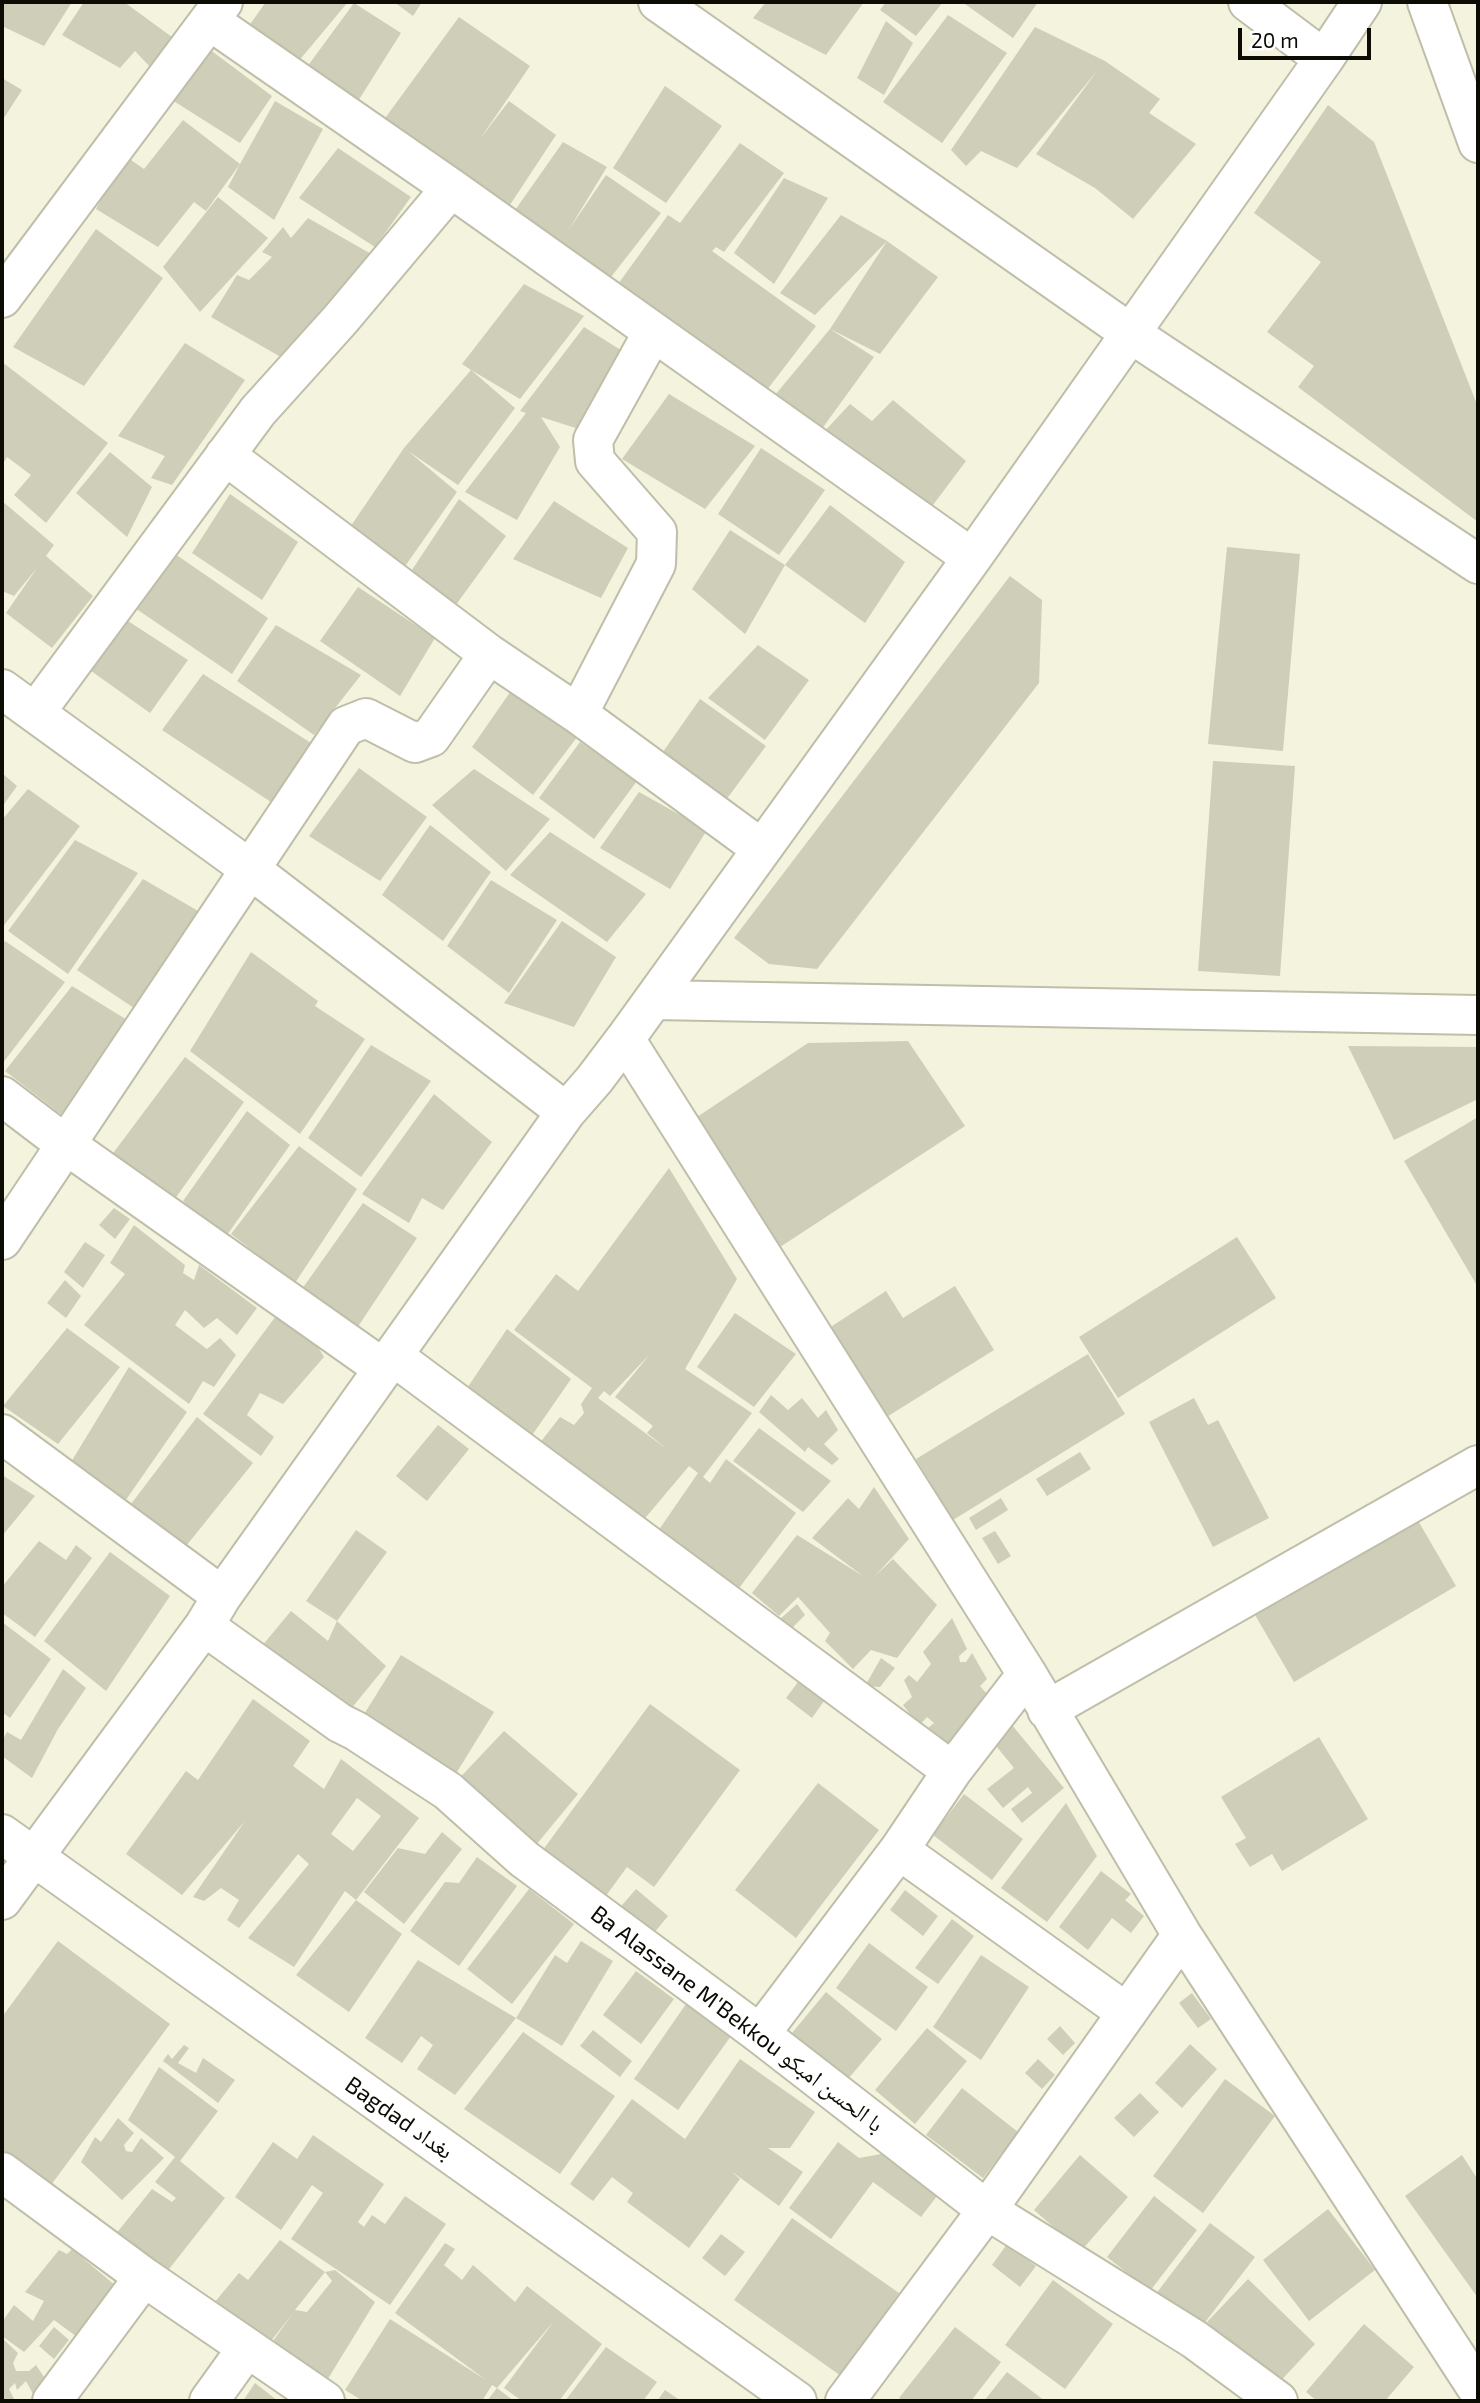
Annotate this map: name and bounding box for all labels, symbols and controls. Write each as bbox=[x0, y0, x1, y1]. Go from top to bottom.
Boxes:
scale bar bbox=[1242, 14, 1375, 58]
text: 20 m bbox=[1251, 27, 1299, 52]
street label: Ba Alassane M'Bekkou با الحسن امبكو bbox=[585, 1900, 889, 2138]
street label: Bagdad بغداد bbox=[340, 2071, 458, 2165]

